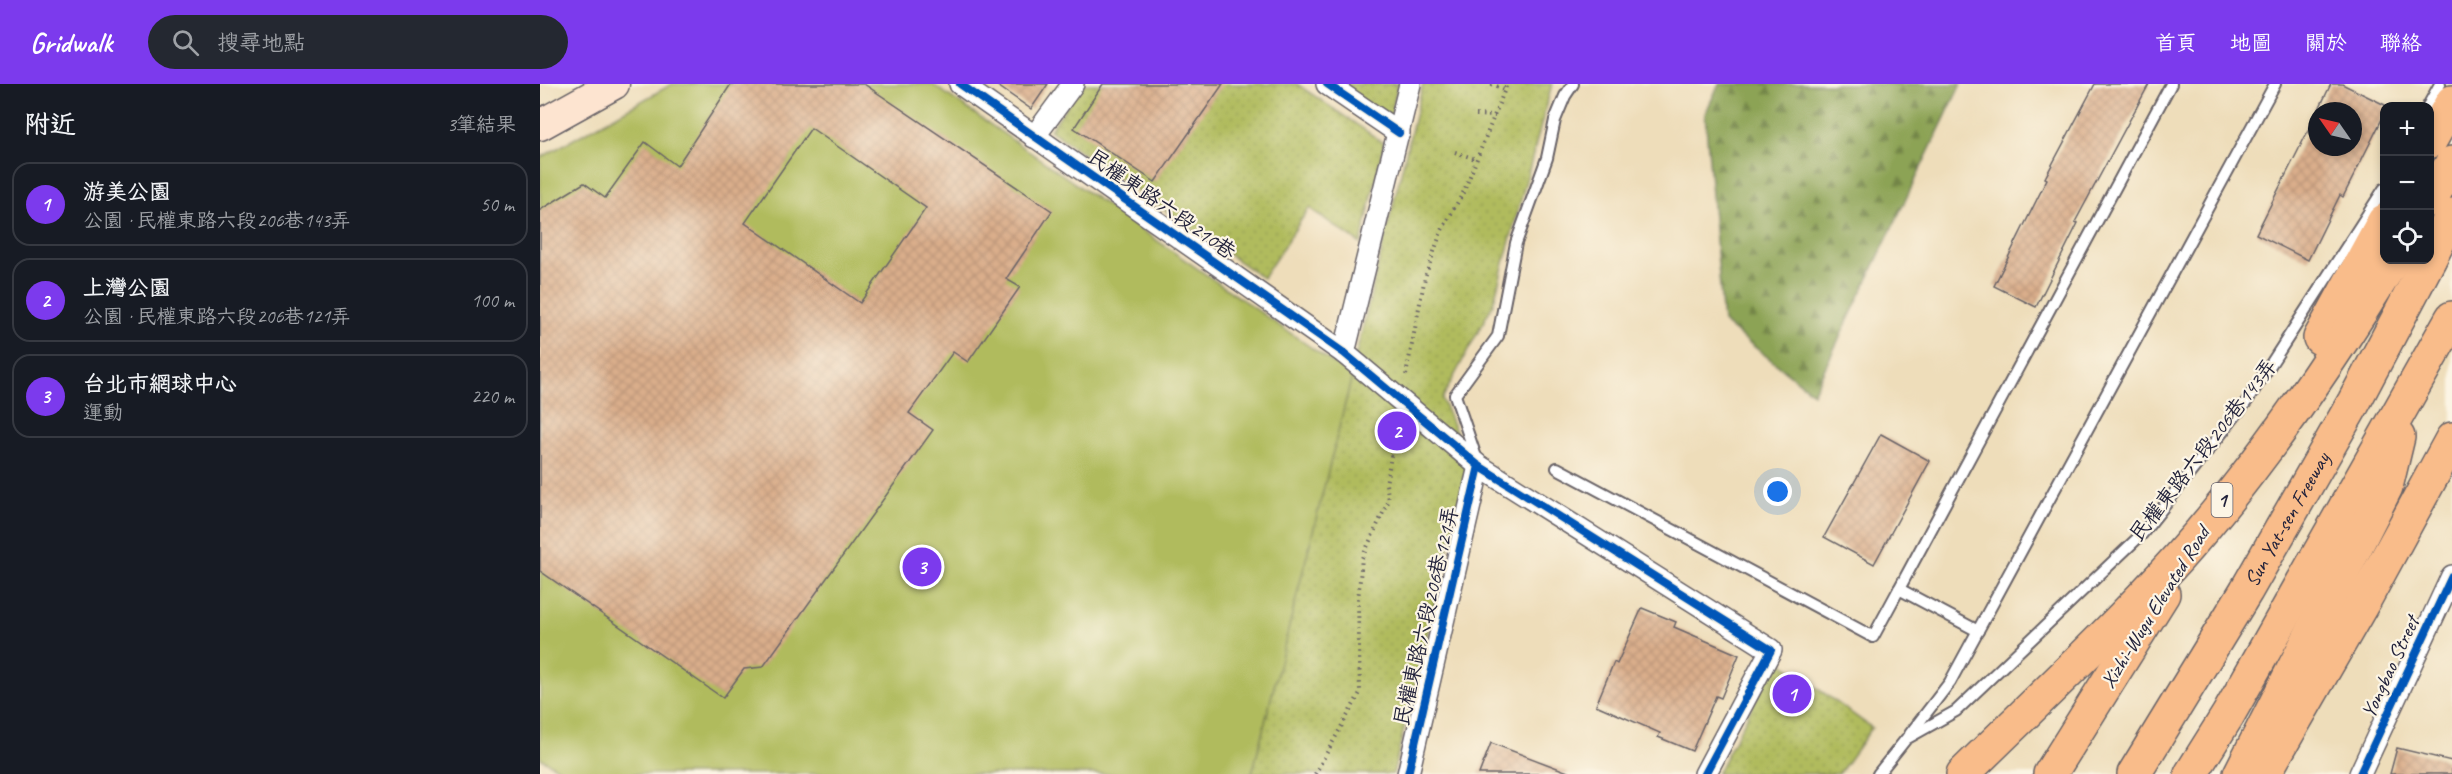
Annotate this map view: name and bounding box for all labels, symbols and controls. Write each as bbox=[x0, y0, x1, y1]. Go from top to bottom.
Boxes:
search box bbox=[148, 15, 568, 69]
text: Gridwalk bbox=[30, 25, 112, 60]
icon: search bbox=[169, 26, 202, 59]
text: 搜尋地點 bbox=[217, 29, 305, 57]
text: 首頁 bbox=[2155, 30, 2197, 56]
text: 地圖 bbox=[2230, 30, 2272, 56]
text: 關於 bbox=[2305, 30, 2347, 56]
text: 聯絡 bbox=[2380, 30, 2422, 56]
north arrow bbox=[2308, 102, 2362, 156]
map controls bbox=[2380, 102, 2434, 264]
button: + bbox=[2380, 102, 2434, 156]
text: 附近 bbox=[24, 108, 76, 141]
text: 3筆結果 bbox=[447, 112, 516, 137]
street label: 民權東路六段210巷 bbox=[1083, 143, 1241, 265]
button: − bbox=[2380, 156, 2434, 210]
text: 游美公園 bbox=[83, 178, 171, 206]
text: 1 bbox=[41, 192, 50, 217]
text: 50 m bbox=[480, 192, 514, 217]
text: 公園 · 民權東路六段206巷143弄 bbox=[83, 208, 350, 233]
button: locate bbox=[2380, 210, 2434, 264]
text: 上灣公園 bbox=[83, 274, 171, 302]
text: 2 bbox=[41, 288, 50, 313]
text: 100 m bbox=[471, 288, 514, 313]
text: 公園 · 民權東路六段206巷121弄 bbox=[83, 304, 350, 329]
street label: 民權東路六段206巷143弄 bbox=[2124, 354, 2282, 546]
text: 台北市網球中心 bbox=[83, 370, 237, 398]
text: 3 bbox=[41, 384, 50, 409]
text: 220 m bbox=[471, 384, 514, 409]
text: 運動 bbox=[83, 400, 123, 425]
pin: 2 bbox=[1378, 408, 1416, 454]
street label: Sun Yat-sen Freeway bbox=[2238, 446, 2336, 591]
your location bbox=[1763, 477, 1792, 506]
road number: 1 bbox=[2212, 483, 2232, 517]
street label: 民權東路六段206巷121弄 bbox=[1388, 504, 1464, 728]
street label: Xizhi-Wugu Elevated Road bbox=[2095, 519, 2217, 693]
pin: 3 bbox=[902, 544, 941, 590]
street label: Yongbao Street bbox=[2355, 609, 2426, 722]
pin: 1 bbox=[1772, 672, 1812, 716]

